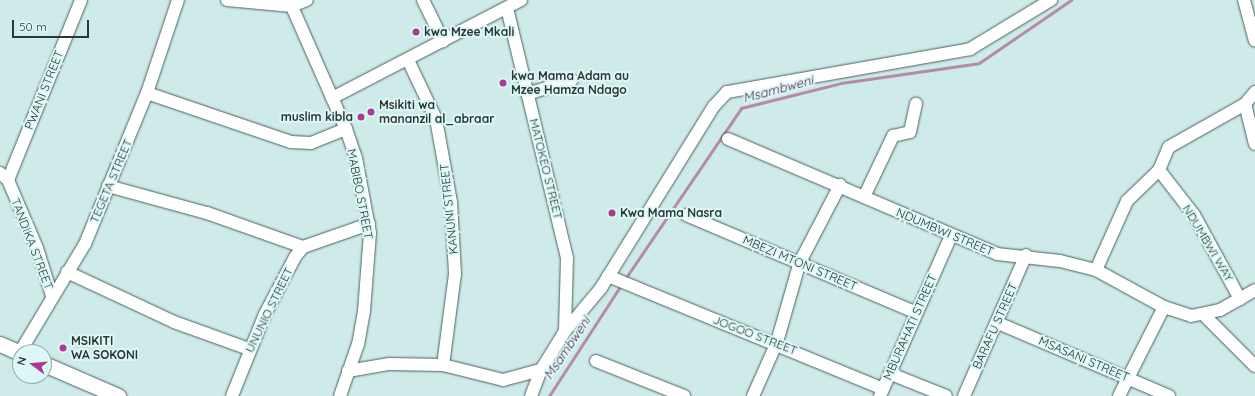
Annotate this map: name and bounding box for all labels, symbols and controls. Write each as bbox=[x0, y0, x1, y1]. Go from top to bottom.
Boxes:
scale bar bbox=[14, 12, 91, 38]
text: 50 m bbox=[19, 19, 47, 34]
place label: kwa Mzee Mkali bbox=[424, 25, 514, 39]
marker: kwa Mzee Mkali bbox=[411, 27, 421, 37]
street label: PWANI STREET bbox=[22, 48, 66, 132]
place label: kwa Mama Adam au Mzee Hamza Ndago bbox=[511, 69, 629, 97]
water label: Msambweni bbox=[741, 72, 815, 106]
marker: kwa Mama Adam au Mzee Hamza Ndago bbox=[498, 78, 508, 88]
place label: Msikiti wa mananzil al_abraar bbox=[379, 98, 494, 126]
marker: Msikiti wa mananzil al_abraar bbox=[366, 107, 376, 117]
place label: muslim kibla bbox=[281, 110, 353, 124]
marker: muslim kibla bbox=[356, 112, 366, 122]
street label: MATOKEO STREET bbox=[526, 117, 566, 221]
street label: TEGETA STREET bbox=[87, 137, 135, 225]
street label: MABIBO STREET bbox=[344, 148, 376, 240]
street label: KANUNI STREET bbox=[437, 163, 461, 255]
street label: TANDIKA STREET bbox=[8, 196, 56, 292]
street label: NDUMBWI WAY bbox=[1179, 202, 1237, 284]
street label: NDUMBWI STREET bbox=[894, 205, 996, 259]
place label: Kwa Mama Nasra bbox=[620, 206, 722, 220]
marker: Kwa Mama Nasra bbox=[607, 208, 617, 218]
street label: MBEZI MTONI STREET bbox=[741, 232, 859, 294]
street label: UNUNIO STREET bbox=[242, 265, 296, 355]
street label: MBURAHATI STREET bbox=[880, 272, 940, 382]
street label: BARAFU STREET bbox=[970, 281, 1020, 371]
street label: JOGOO STREET bbox=[711, 312, 799, 358]
water label: Msambweni bbox=[540, 314, 594, 382]
street label: MSASANI STREET bbox=[1037, 333, 1131, 385]
place label: MSIKITI WA SOKONI bbox=[71, 334, 138, 362]
marker: MSIKITI WA SOKONI bbox=[58, 343, 68, 353]
north arrow bbox=[12, 344, 52, 384]
text: N bbox=[14, 355, 29, 367]

